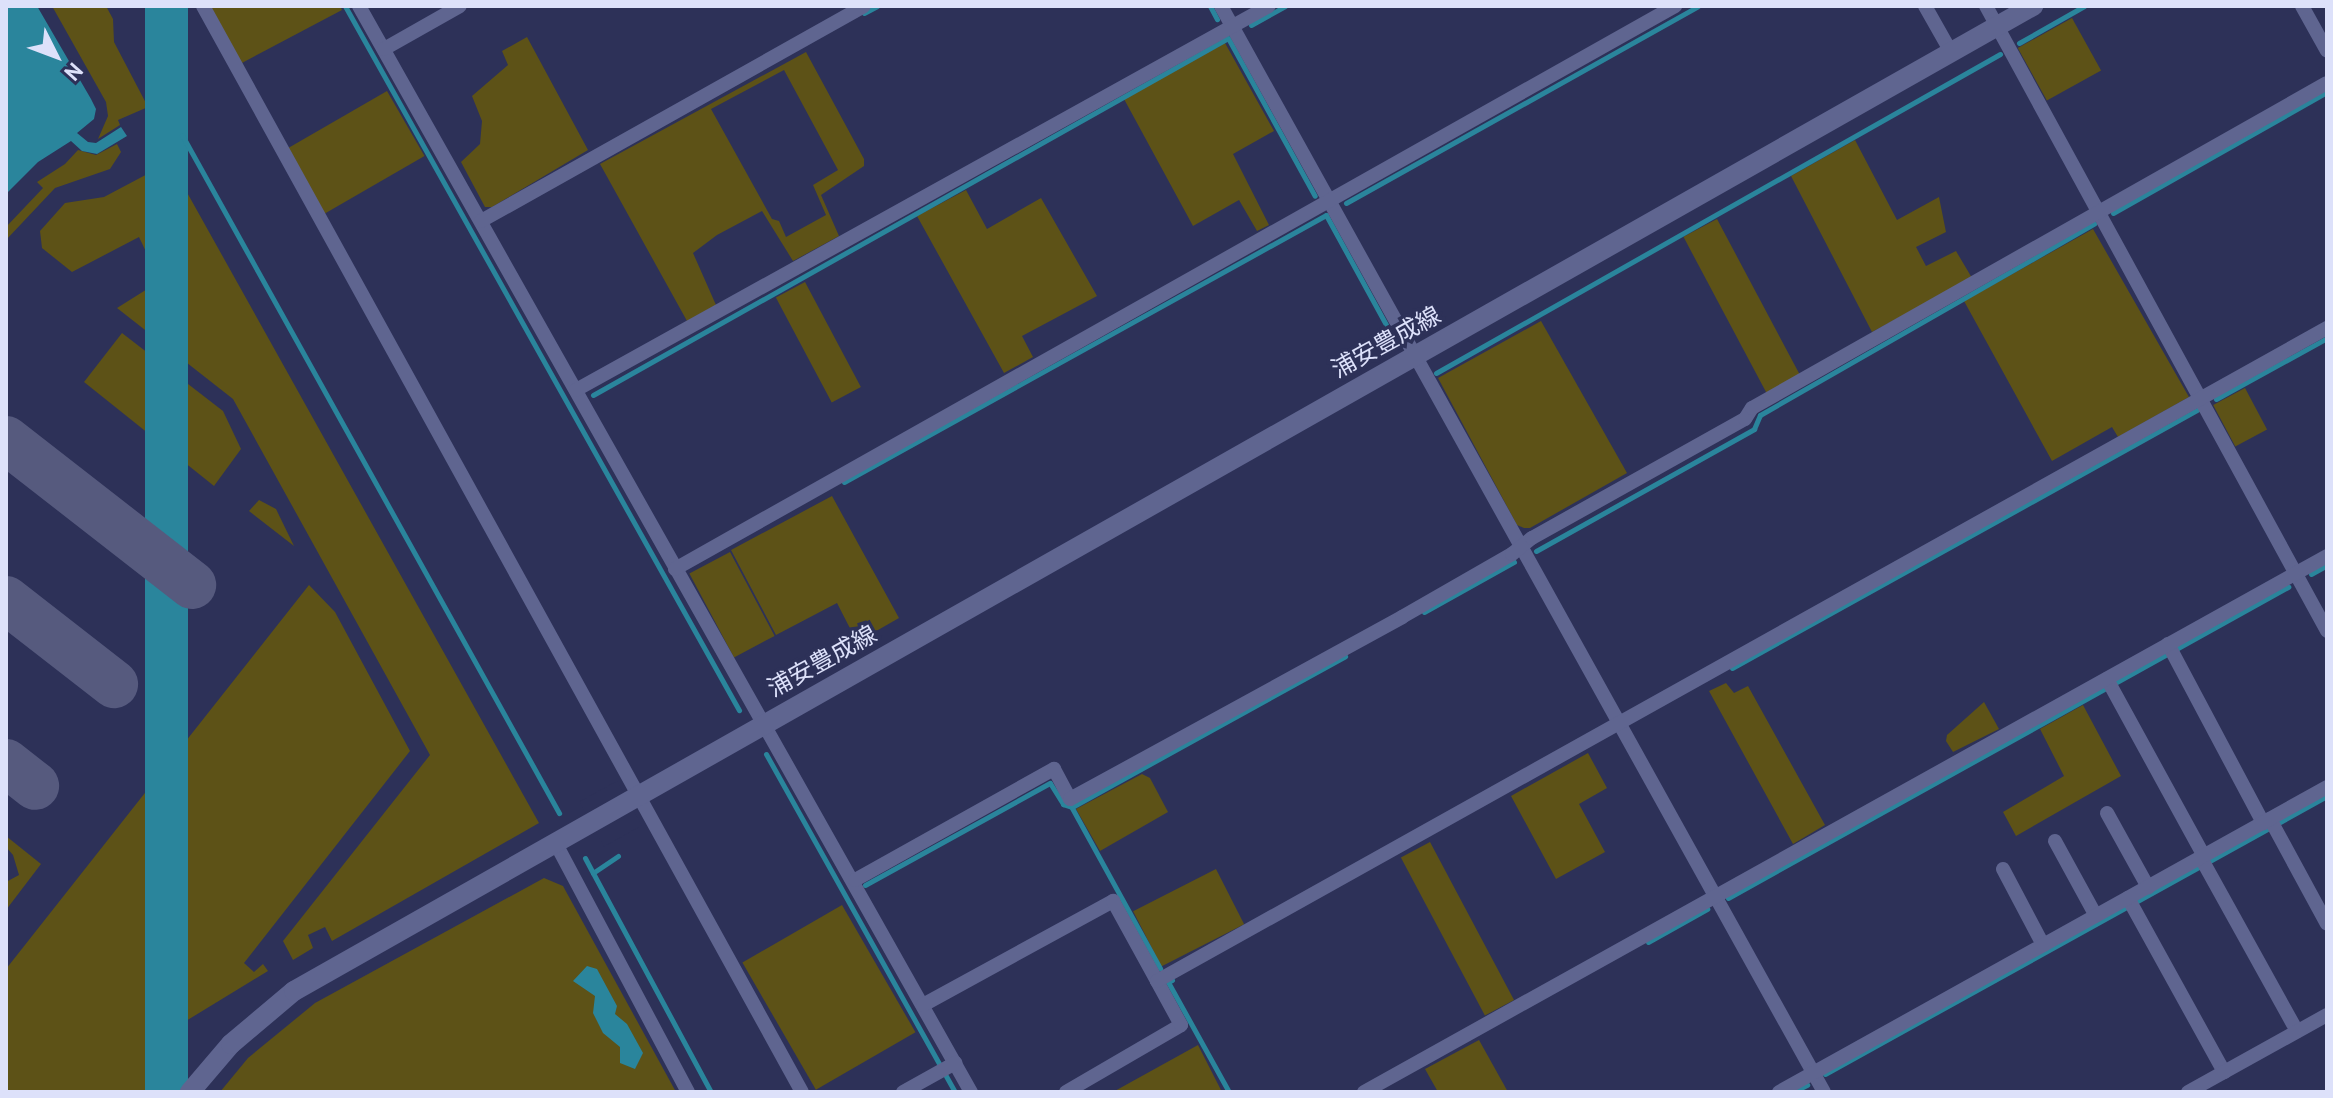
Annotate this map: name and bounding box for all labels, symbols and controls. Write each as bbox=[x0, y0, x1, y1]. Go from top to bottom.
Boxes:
north arrow bbox=[16, 16, 96, 96]
text: N bbox=[59, 57, 89, 87]
street label: 浦安豊成線 bbox=[1327, 300, 1445, 384]
street label: 浦安豊成線 bbox=[763, 619, 881, 703]

